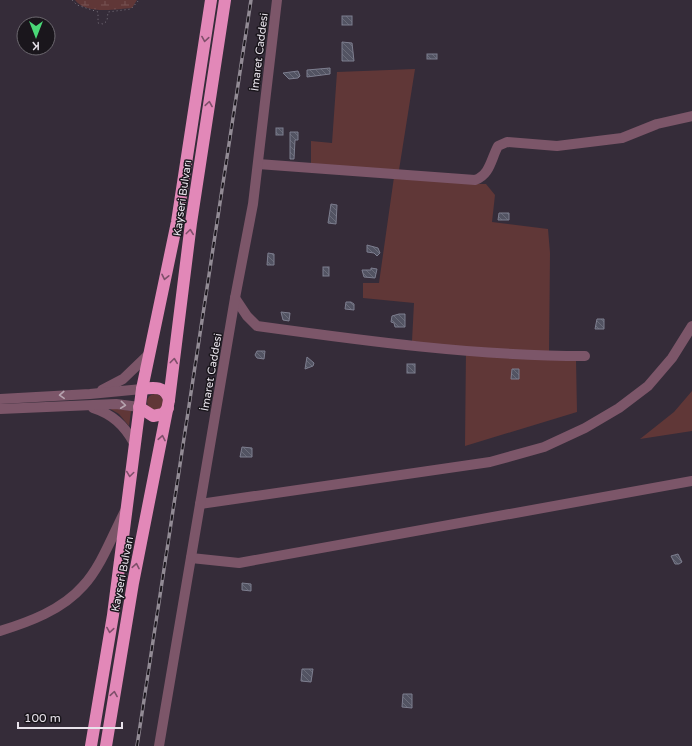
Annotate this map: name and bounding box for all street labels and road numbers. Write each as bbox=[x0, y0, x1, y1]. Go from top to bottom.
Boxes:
street label: İmaret Caddesi bbox=[248, 12, 271, 92]
street label: Kayseri Bulvarı bbox=[171, 159, 194, 237]
street label: İmaret Caddesi bbox=[198, 332, 225, 412]
street label: Kayseri Bulvarı bbox=[109, 535, 136, 613]

